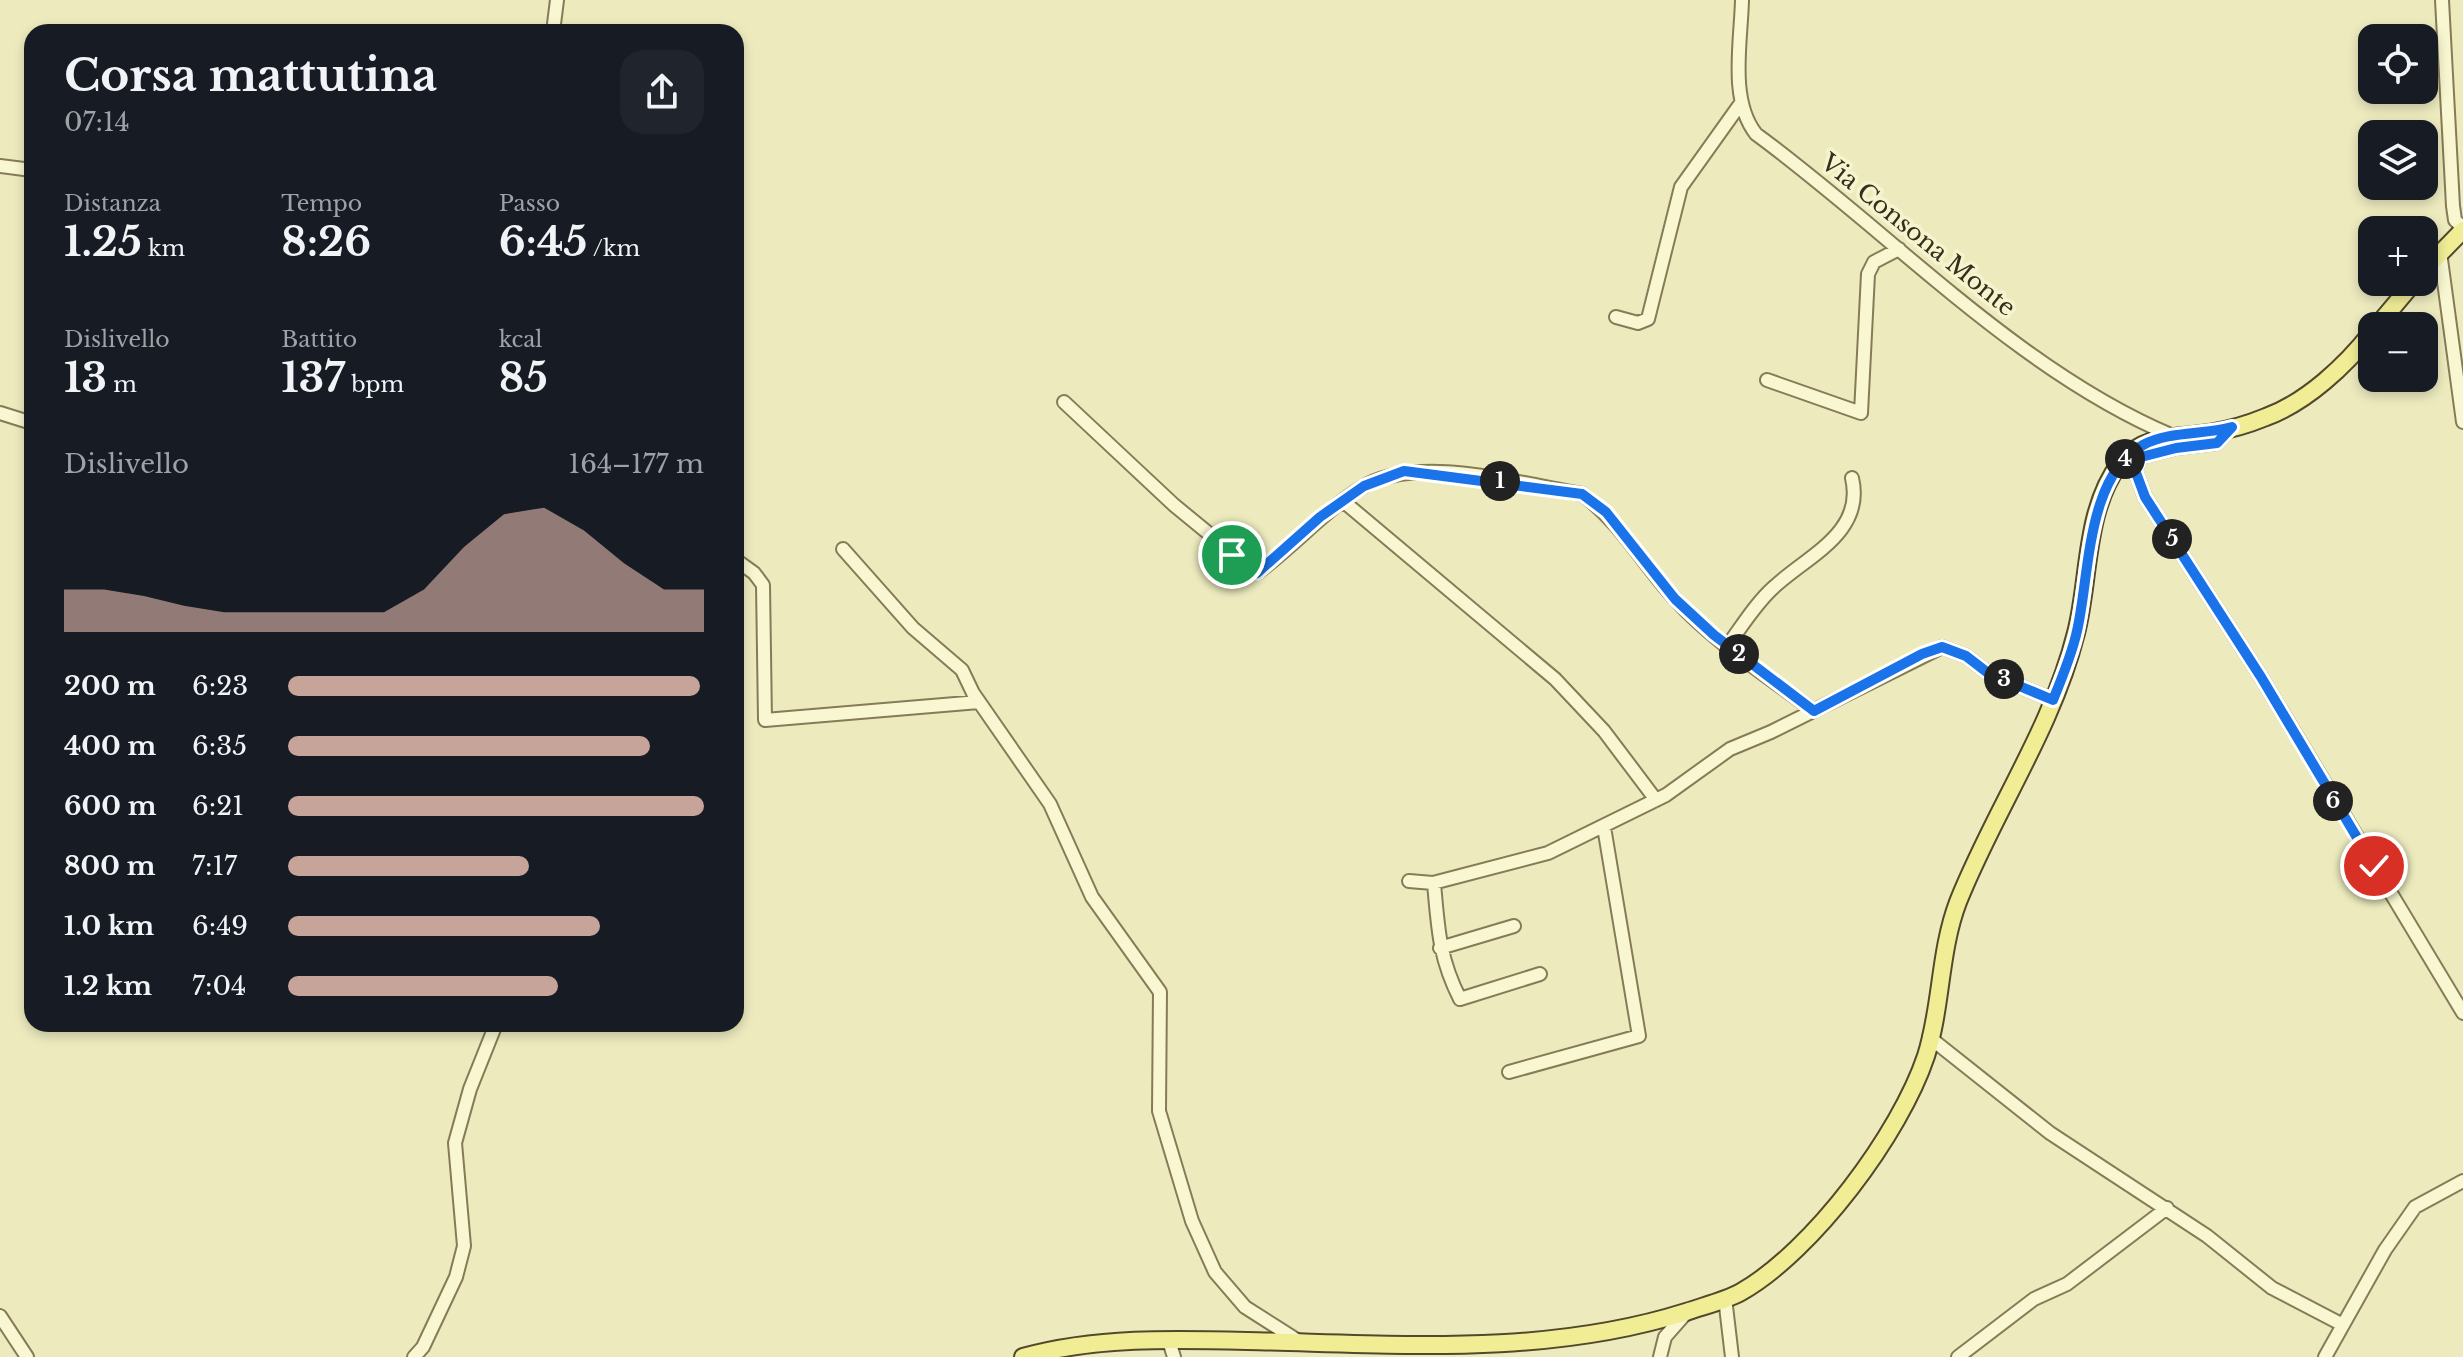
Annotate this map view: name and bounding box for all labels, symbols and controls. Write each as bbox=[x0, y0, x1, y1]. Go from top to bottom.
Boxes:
map controls bbox=[2358, 24, 2438, 392]
button: locate bbox=[2358, 24, 2438, 104]
text: Corsa mattutina bbox=[64, 48, 437, 103]
button: share bbox=[620, 50, 704, 134]
text: 07:14 bbox=[64, 106, 130, 138]
button: layers bbox=[2358, 120, 2438, 200]
street label: Via Consona Monte bbox=[1814, 147, 2021, 322]
text: Distanza bbox=[64, 190, 161, 217]
text: Tempo bbox=[281, 190, 362, 217]
text: Passo bbox=[499, 190, 560, 217]
button: + bbox=[2358, 216, 2438, 296]
text: 1.25 bbox=[64, 217, 142, 267]
text: 8:26 bbox=[281, 217, 371, 267]
text: 6:45 bbox=[499, 217, 587, 267]
text: km bbox=[142, 235, 185, 262]
text: /km bbox=[587, 235, 640, 262]
button: − bbox=[2358, 312, 2438, 392]
text: Dislivello bbox=[64, 326, 170, 353]
text: Battito bbox=[281, 326, 357, 353]
text: kcal bbox=[499, 326, 543, 353]
text: 13 bbox=[64, 353, 107, 403]
text: 137 bbox=[281, 353, 345, 403]
text: 85 bbox=[499, 353, 548, 403]
text: m bbox=[107, 371, 137, 398]
text: bpm bbox=[345, 371, 404, 398]
pin: 4 bbox=[2105, 439, 2145, 479]
text: 4 bbox=[2118, 445, 2132, 472]
text: Dislivello bbox=[64, 448, 189, 480]
text: 164–177 m bbox=[569, 448, 704, 480]
pin: 1 bbox=[1480, 461, 1520, 501]
text: 1 bbox=[1495, 467, 1505, 494]
pin: 5 bbox=[2152, 519, 2192, 559]
pin bbox=[1198, 521, 1266, 589]
text: 5 bbox=[2165, 525, 2179, 552]
icon: arrive bbox=[1210, 533, 1254, 577]
pin: 2 bbox=[1719, 634, 1759, 674]
text: 2 bbox=[1732, 640, 1746, 667]
pin: 3 bbox=[1984, 659, 2024, 699]
text: 3 bbox=[1997, 665, 2011, 692]
text: 200 m bbox=[64, 670, 156, 702]
text: 6:23 bbox=[192, 670, 248, 702]
text: 400 m bbox=[64, 730, 156, 762]
text: 6:35 bbox=[192, 730, 247, 762]
pin: 6 bbox=[2313, 781, 2353, 821]
text: 6 bbox=[2326, 787, 2340, 814]
text: 600 m bbox=[64, 790, 156, 822]
text: 6:21 bbox=[192, 790, 244, 822]
pin bbox=[2340, 832, 2408, 900]
icon: check bbox=[2352, 844, 2396, 888]
text: 800 m bbox=[64, 850, 155, 882]
text: 7:17 bbox=[192, 850, 237, 882]
text: 1.0 km bbox=[64, 910, 154, 942]
text: 6:49 bbox=[192, 910, 248, 942]
text: 1.2 km bbox=[64, 970, 152, 1002]
text: 7:04 bbox=[192, 970, 246, 1002]

